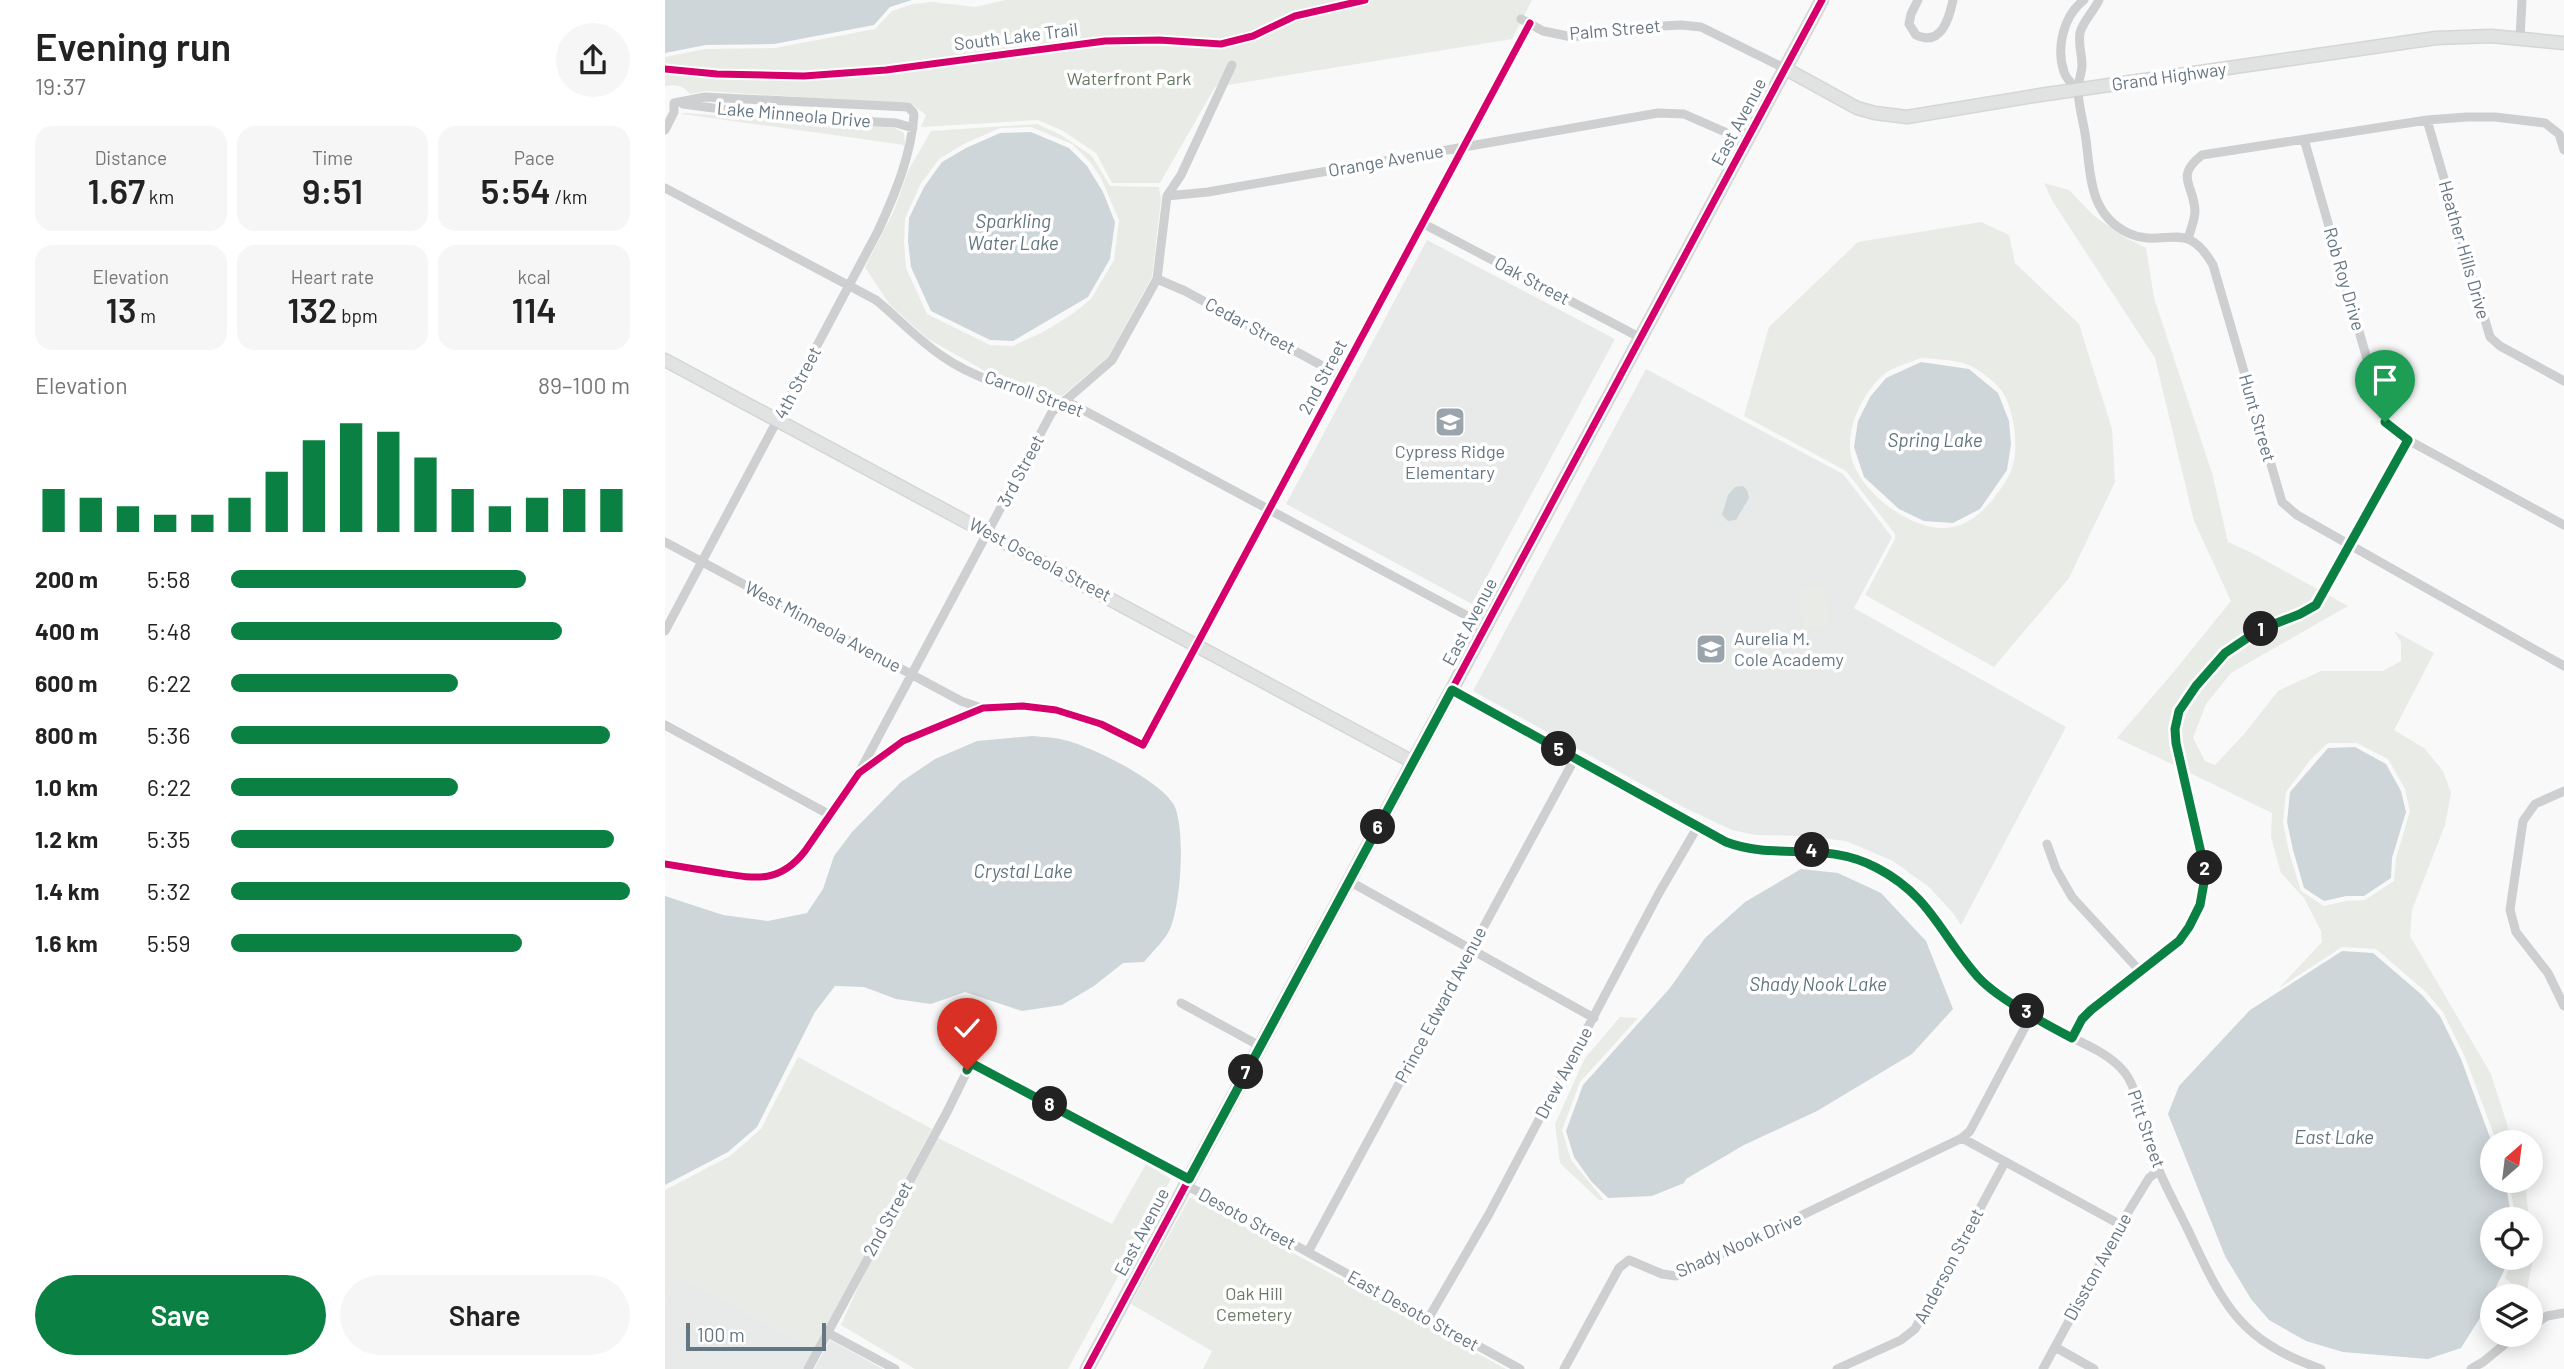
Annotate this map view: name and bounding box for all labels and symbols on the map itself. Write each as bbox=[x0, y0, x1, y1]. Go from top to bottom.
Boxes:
street label: Palm Street bbox=[1568, 14, 1661, 44]
street label: South Lake Trail bbox=[953, 17, 1079, 55]
street label: Grand Highway bbox=[2110, 57, 2228, 95]
park label: Waterfront Park bbox=[1067, 67, 1191, 89]
street label: East Avenue bbox=[1706, 74, 1770, 169]
street label: Lake Minneola Drive bbox=[716, 96, 872, 132]
street label: Orange Avenue bbox=[1326, 139, 1445, 181]
street label: Heather Hills Drive bbox=[2435, 178, 2495, 322]
water label: Sparkling Water Lake bbox=[967, 209, 1059, 254]
street label: Rob Roy Drive bbox=[2320, 224, 2370, 333]
street label: Oak Street bbox=[1491, 251, 1574, 309]
street label: Cedar Street bbox=[1202, 292, 1299, 358]
street label: 2nd Street bbox=[1293, 335, 1351, 418]
street label: 4th Street bbox=[769, 343, 825, 423]
pin bbox=[2355, 350, 2415, 422]
street label: Carroll Street bbox=[982, 365, 1087, 421]
street label: Hunt Street bbox=[2235, 371, 2281, 464]
school or university icon: Cypress Ridge Elementary bbox=[1433, 405, 1467, 439]
water label: Spring Lake bbox=[1887, 428, 1983, 451]
street label: 3rd Street bbox=[992, 431, 1048, 510]
place label: Cypress Ridge Elementary bbox=[1395, 440, 1505, 483]
street label: West Osceola Street bbox=[966, 512, 1115, 606]
street label: East Avenue bbox=[1437, 574, 1501, 669]
street label: West Minneola Avenue bbox=[742, 576, 905, 677]
pin: 1 bbox=[2243, 612, 2279, 646]
place label: Aurelia M. Cole Academy bbox=[1734, 627, 1844, 670]
school or university icon: Aurelia M. Cole Academy bbox=[1694, 632, 1728, 666]
pin: 5 bbox=[1541, 732, 1577, 766]
pin: 6 bbox=[1361, 810, 1395, 844]
pin: 4 bbox=[1795, 832, 1829, 868]
pin: 2 bbox=[2187, 850, 2223, 886]
water label: Crystal Lake bbox=[974, 859, 1073, 882]
street label: Prince Edward Avenue bbox=[1390, 923, 1491, 1086]
water label: Shady Nook Lake bbox=[1749, 972, 1887, 995]
pin: 3 bbox=[2009, 993, 2045, 1028]
pin bbox=[937, 998, 997, 1070]
street label: Drew Avenue bbox=[1530, 1023, 1596, 1122]
pin: 7 bbox=[1229, 1054, 1263, 1090]
pin: 8 bbox=[1033, 1086, 1067, 1122]
street label: Pitt Street bbox=[2123, 1087, 2171, 1171]
water label: East Lake bbox=[2294, 1125, 2374, 1148]
north arrow bbox=[2480, 1130, 2543, 1194]
street label: 2nd Street bbox=[858, 1177, 917, 1260]
street label: Desoto Street bbox=[1195, 1182, 1300, 1254]
street label: East Avenue bbox=[1109, 1184, 1173, 1279]
street label: Anderson Street bbox=[1909, 1204, 1988, 1327]
street label: Shady Nook Drive bbox=[1672, 1206, 1805, 1282]
street label: Disston Avenue bbox=[2059, 1209, 2136, 1324]
street label: East Desoto Street bbox=[1344, 1265, 1483, 1355]
park label: Oak Hill Cemetery bbox=[1216, 1282, 1292, 1325]
scale bar bbox=[686, 1320, 826, 1352]

